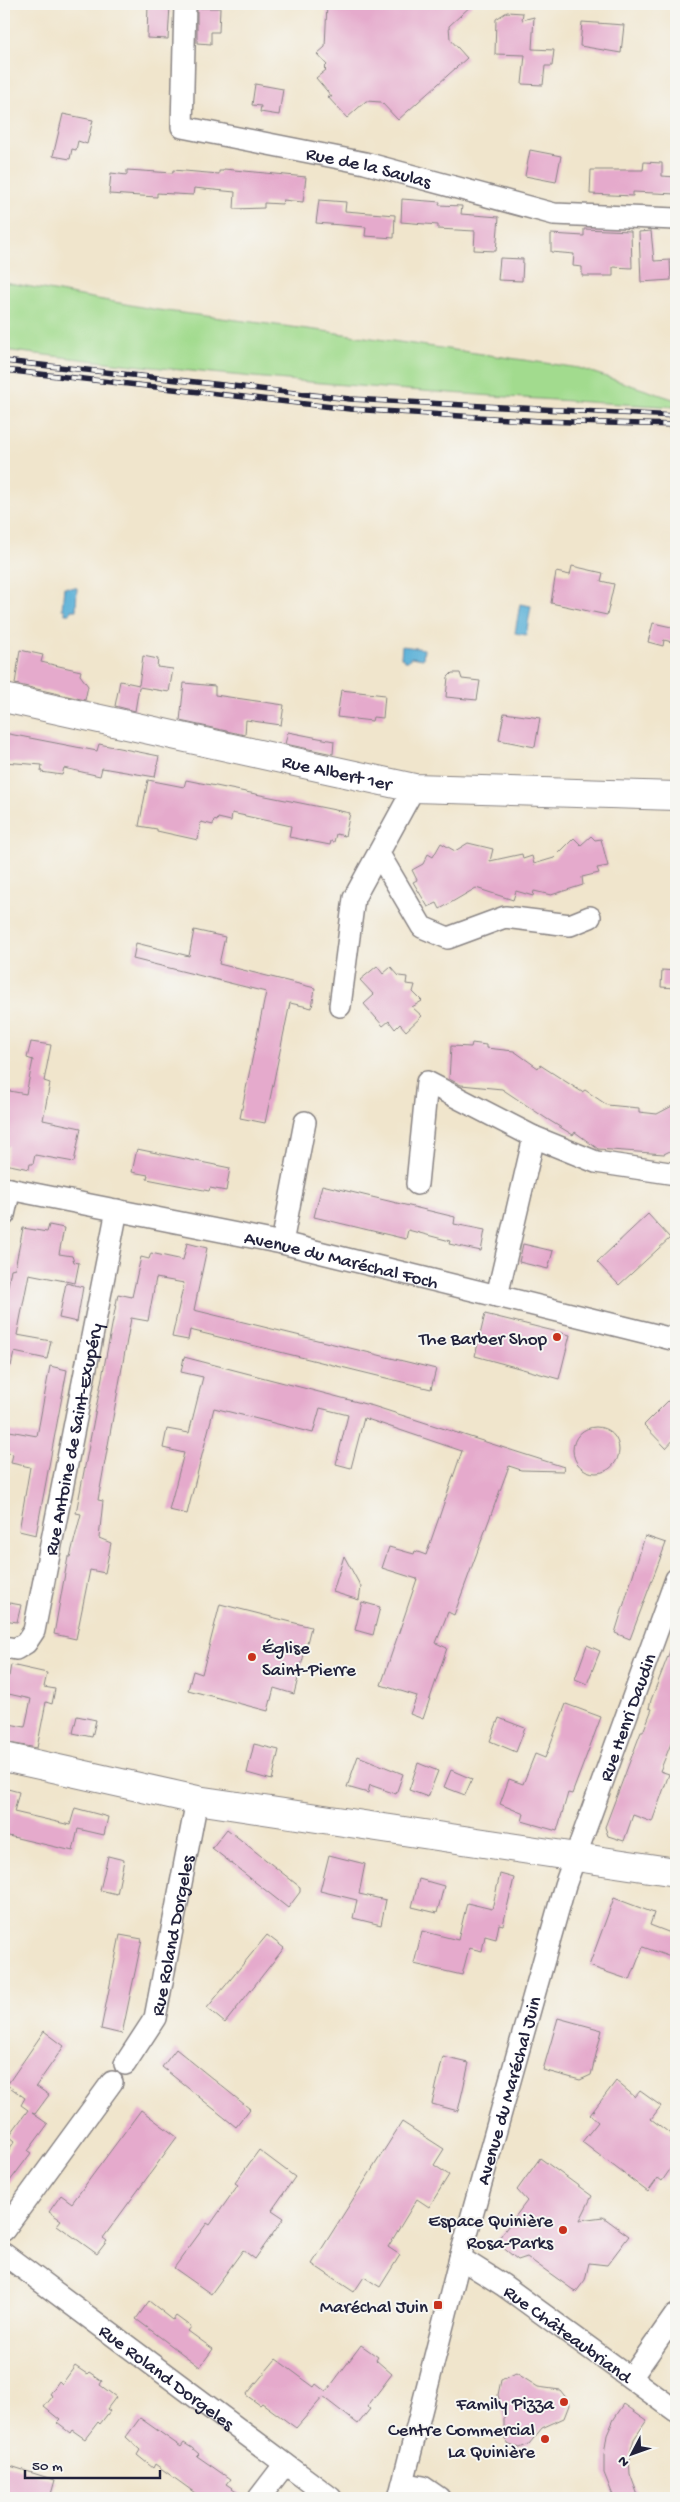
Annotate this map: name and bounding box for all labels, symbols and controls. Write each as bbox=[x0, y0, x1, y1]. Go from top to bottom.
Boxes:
street label: Rue de la Saulas bbox=[304, 144, 434, 196]
street label: Rue Albert 1er bbox=[279, 751, 396, 798]
street label: Avenue du Maréchal Foch bbox=[242, 1228, 440, 1296]
street label: Rue Antoine de Saint-Exupéry bbox=[41, 1321, 110, 1558]
place label: The Barber Shop bbox=[418, 1329, 548, 1352]
marker: The Barber Shop bbox=[551, 1331, 563, 1343]
place label: Église Saint-Pierre bbox=[262, 1638, 356, 1683]
marker: Église Saint-Pierre bbox=[246, 1651, 258, 1663]
street label: Rue Henri Daudin bbox=[596, 1651, 663, 1785]
street label: Rue Roland Dorgeles bbox=[148, 1853, 201, 2018]
street label: Avenue du Maréchal Juin bbox=[473, 1994, 548, 2188]
place label: Espace Quinière Rosa-Parks bbox=[428, 2211, 554, 2256]
marker: Espace Quinière Rosa-Parks bbox=[557, 2224, 569, 2236]
street label: Rue Châteaubriand bbox=[498, 2281, 637, 2391]
place label: Maréchal Juin bbox=[320, 2297, 428, 2320]
marker: Maréchal Juin bbox=[432, 2299, 444, 2311]
street label: Rue Roland Dorgeles bbox=[93, 2321, 238, 2437]
place label: Family Pizza bbox=[455, 2394, 555, 2417]
marker: Family Pizza bbox=[558, 2396, 570, 2408]
place label: Centre Commercial La Quinière bbox=[388, 2420, 535, 2465]
north arrow bbox=[608, 2430, 658, 2480]
marker: Centre Commercial La Quinière bbox=[539, 2433, 551, 2445]
scale bar bbox=[25, 2447, 160, 2479]
text: N bbox=[615, 2452, 633, 2470]
text: 50 m bbox=[32, 2458, 63, 2476]

